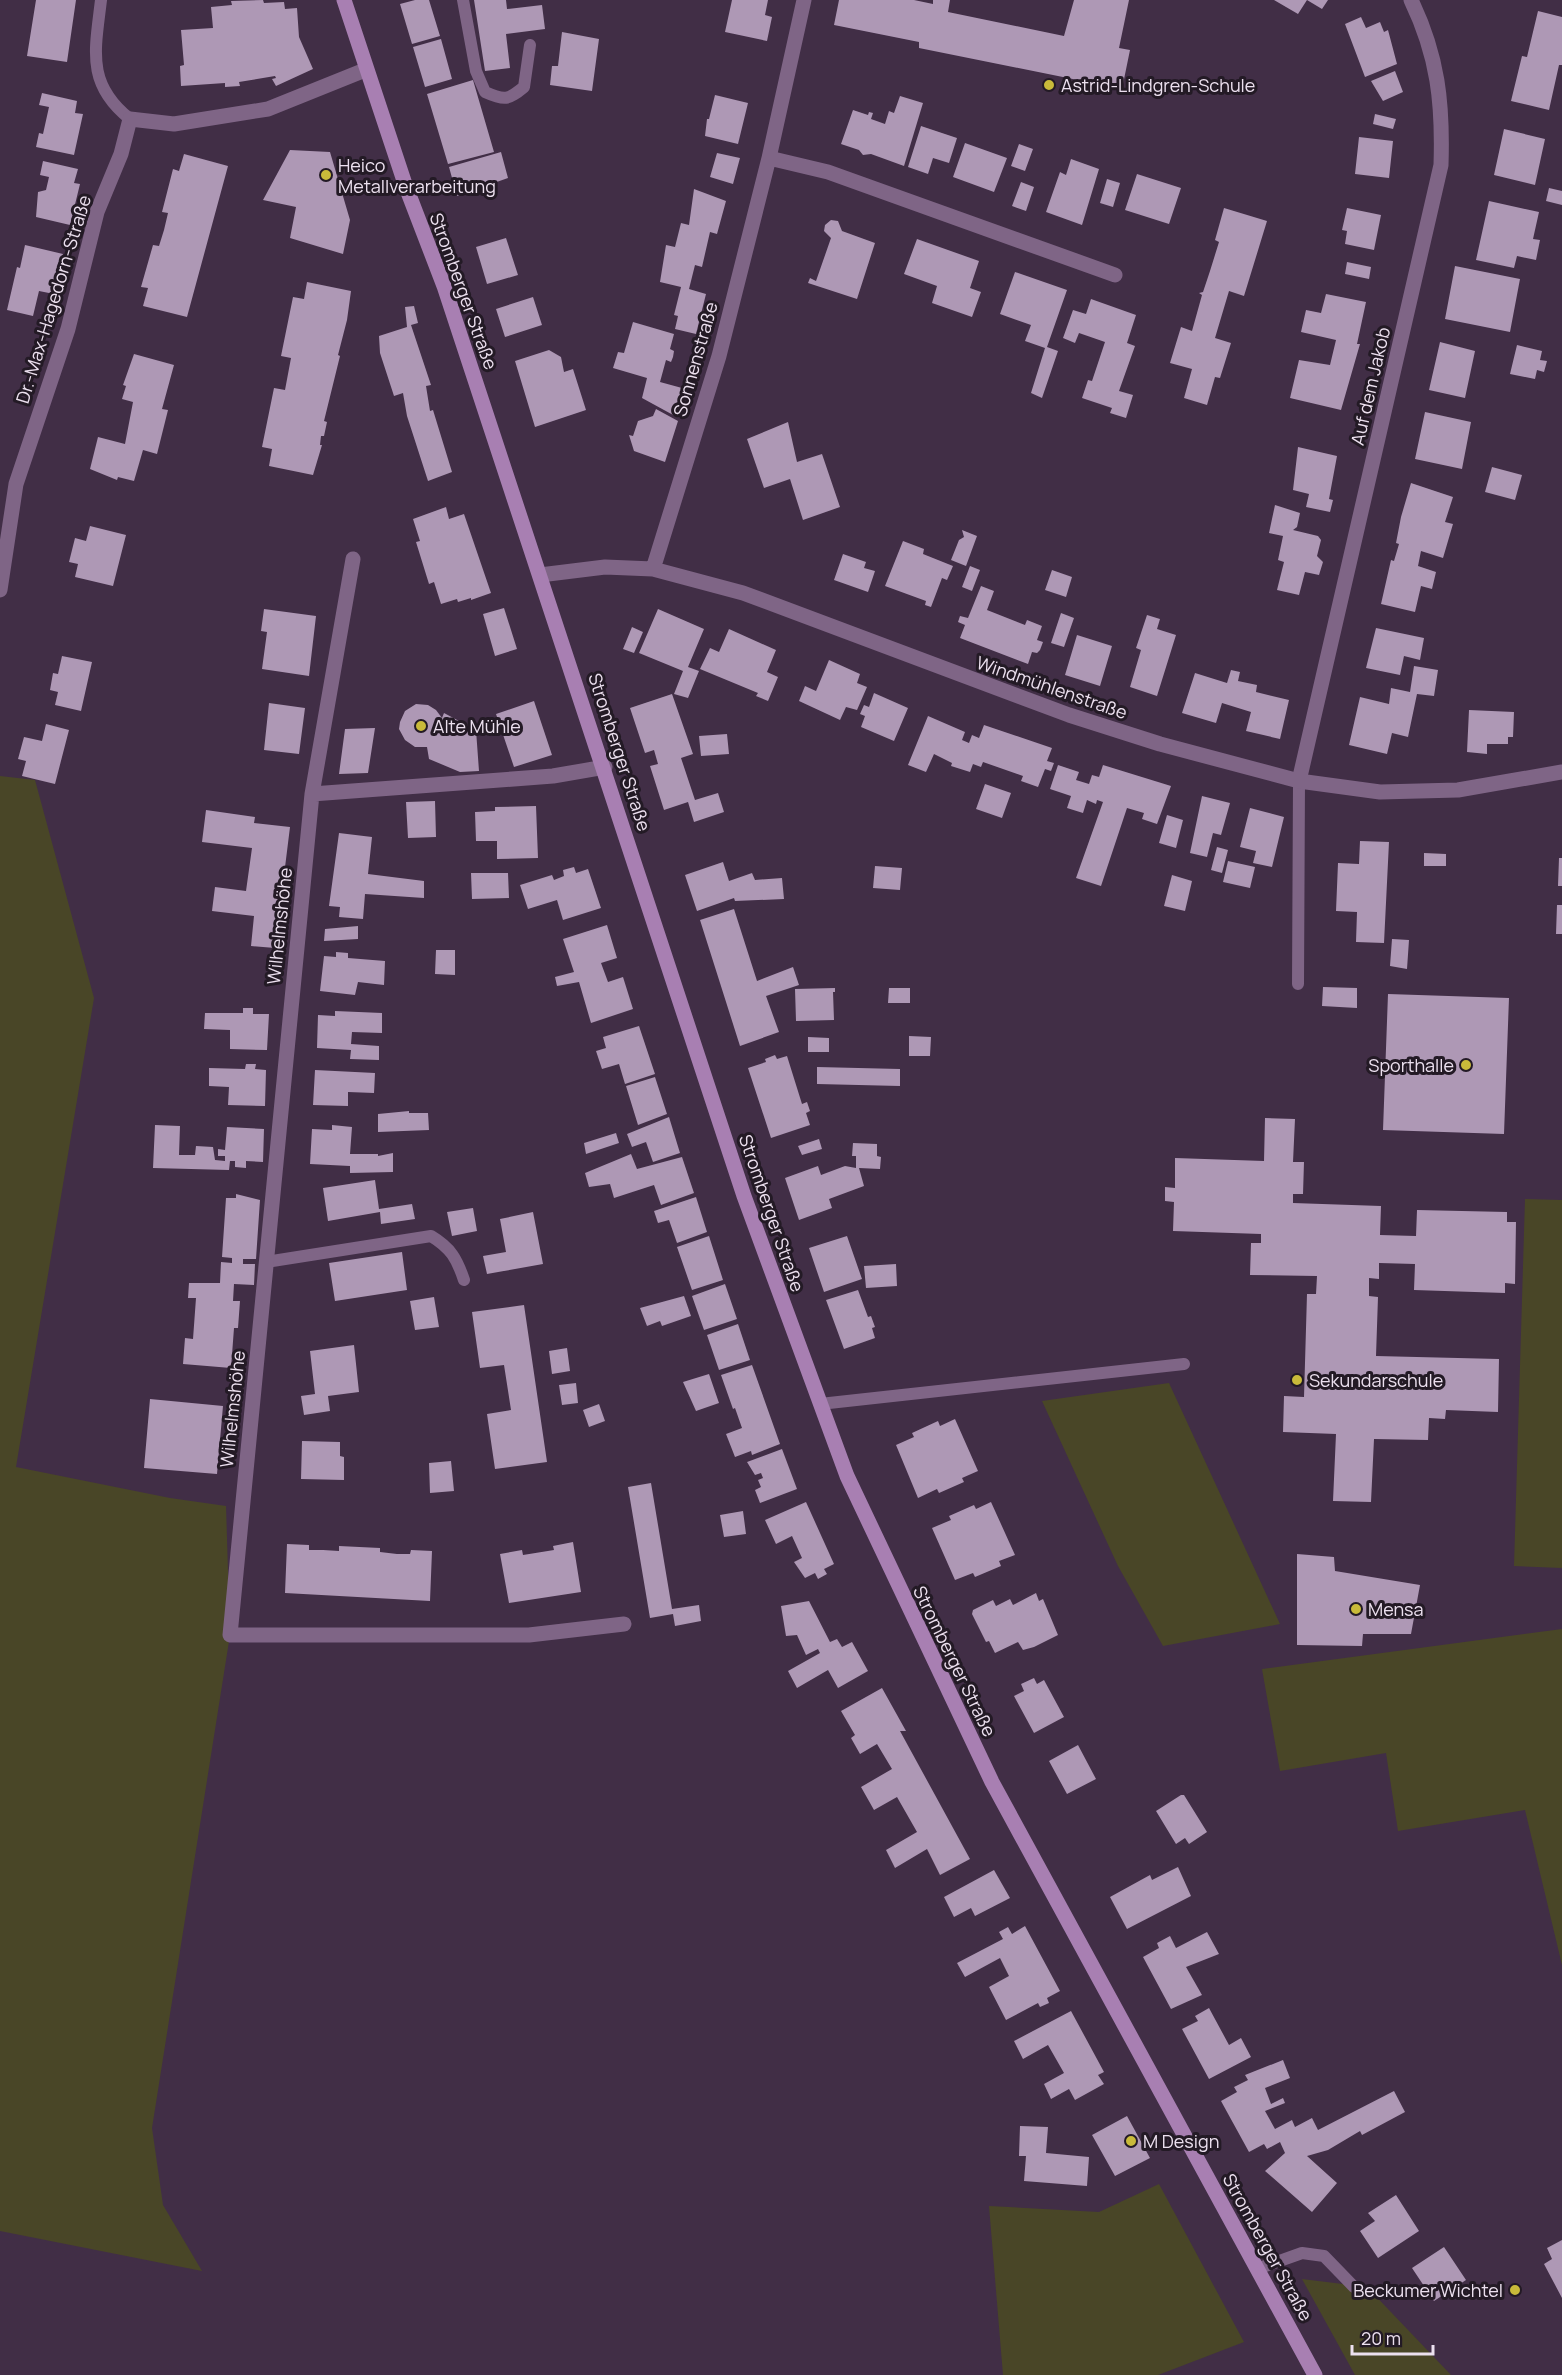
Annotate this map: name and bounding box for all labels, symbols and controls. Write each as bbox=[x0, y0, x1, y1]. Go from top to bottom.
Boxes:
place label: Astrid-Lindgren-Schule bbox=[1061, 73, 1255, 97]
marker: Astrid-Lindgren-Schule bbox=[1042, 78, 1056, 92]
place label: Heico Metallverarbeitung bbox=[338, 153, 496, 198]
marker: Heico Metallverarbeitung bbox=[319, 168, 333, 182]
street label: Dr.-Max-Hagedorn-Straße bbox=[10, 192, 96, 406]
street label: Stromberger Straße bbox=[425, 209, 503, 373]
street label: Sonnenstraße bbox=[667, 299, 723, 419]
street label: Auf dem Jakob bbox=[1345, 325, 1395, 447]
street label: Windmühlenstraße bbox=[973, 650, 1131, 724]
street label: Stromberger Straße bbox=[583, 670, 657, 834]
place label: Alte Mühle bbox=[433, 714, 521, 738]
marker: Alte Mühle bbox=[414, 719, 428, 733]
street label: Wilhelmshöhe bbox=[261, 866, 297, 986]
place label: Sporthalle bbox=[1368, 1053, 1454, 1077]
marker: Sporthalle bbox=[1459, 1058, 1473, 1072]
street label: Stromberger Straße bbox=[734, 1131, 810, 1295]
street label: Wilhelmshöhe bbox=[214, 1349, 250, 1469]
place label: Sekundarschule bbox=[1309, 1368, 1443, 1392]
marker: Sekundarschule bbox=[1290, 1373, 1304, 1387]
street label: Stromberger Straße bbox=[908, 1582, 1002, 1740]
place label: Mensa bbox=[1368, 1597, 1424, 1621]
marker: Mensa bbox=[1349, 1602, 1363, 1616]
place label: M Design bbox=[1143, 2129, 1219, 2153]
marker: M Design bbox=[1124, 2134, 1138, 2148]
street label: Stromberger Straße bbox=[1218, 2169, 1318, 2325]
place label: Beckumer Wichtel bbox=[1353, 2278, 1503, 2302]
marker: Beckumer Wichtel bbox=[1508, 2283, 1522, 2297]
scale bar bbox=[1352, 2318, 1433, 2356]
text: 20 m bbox=[1361, 2326, 1401, 2350]

